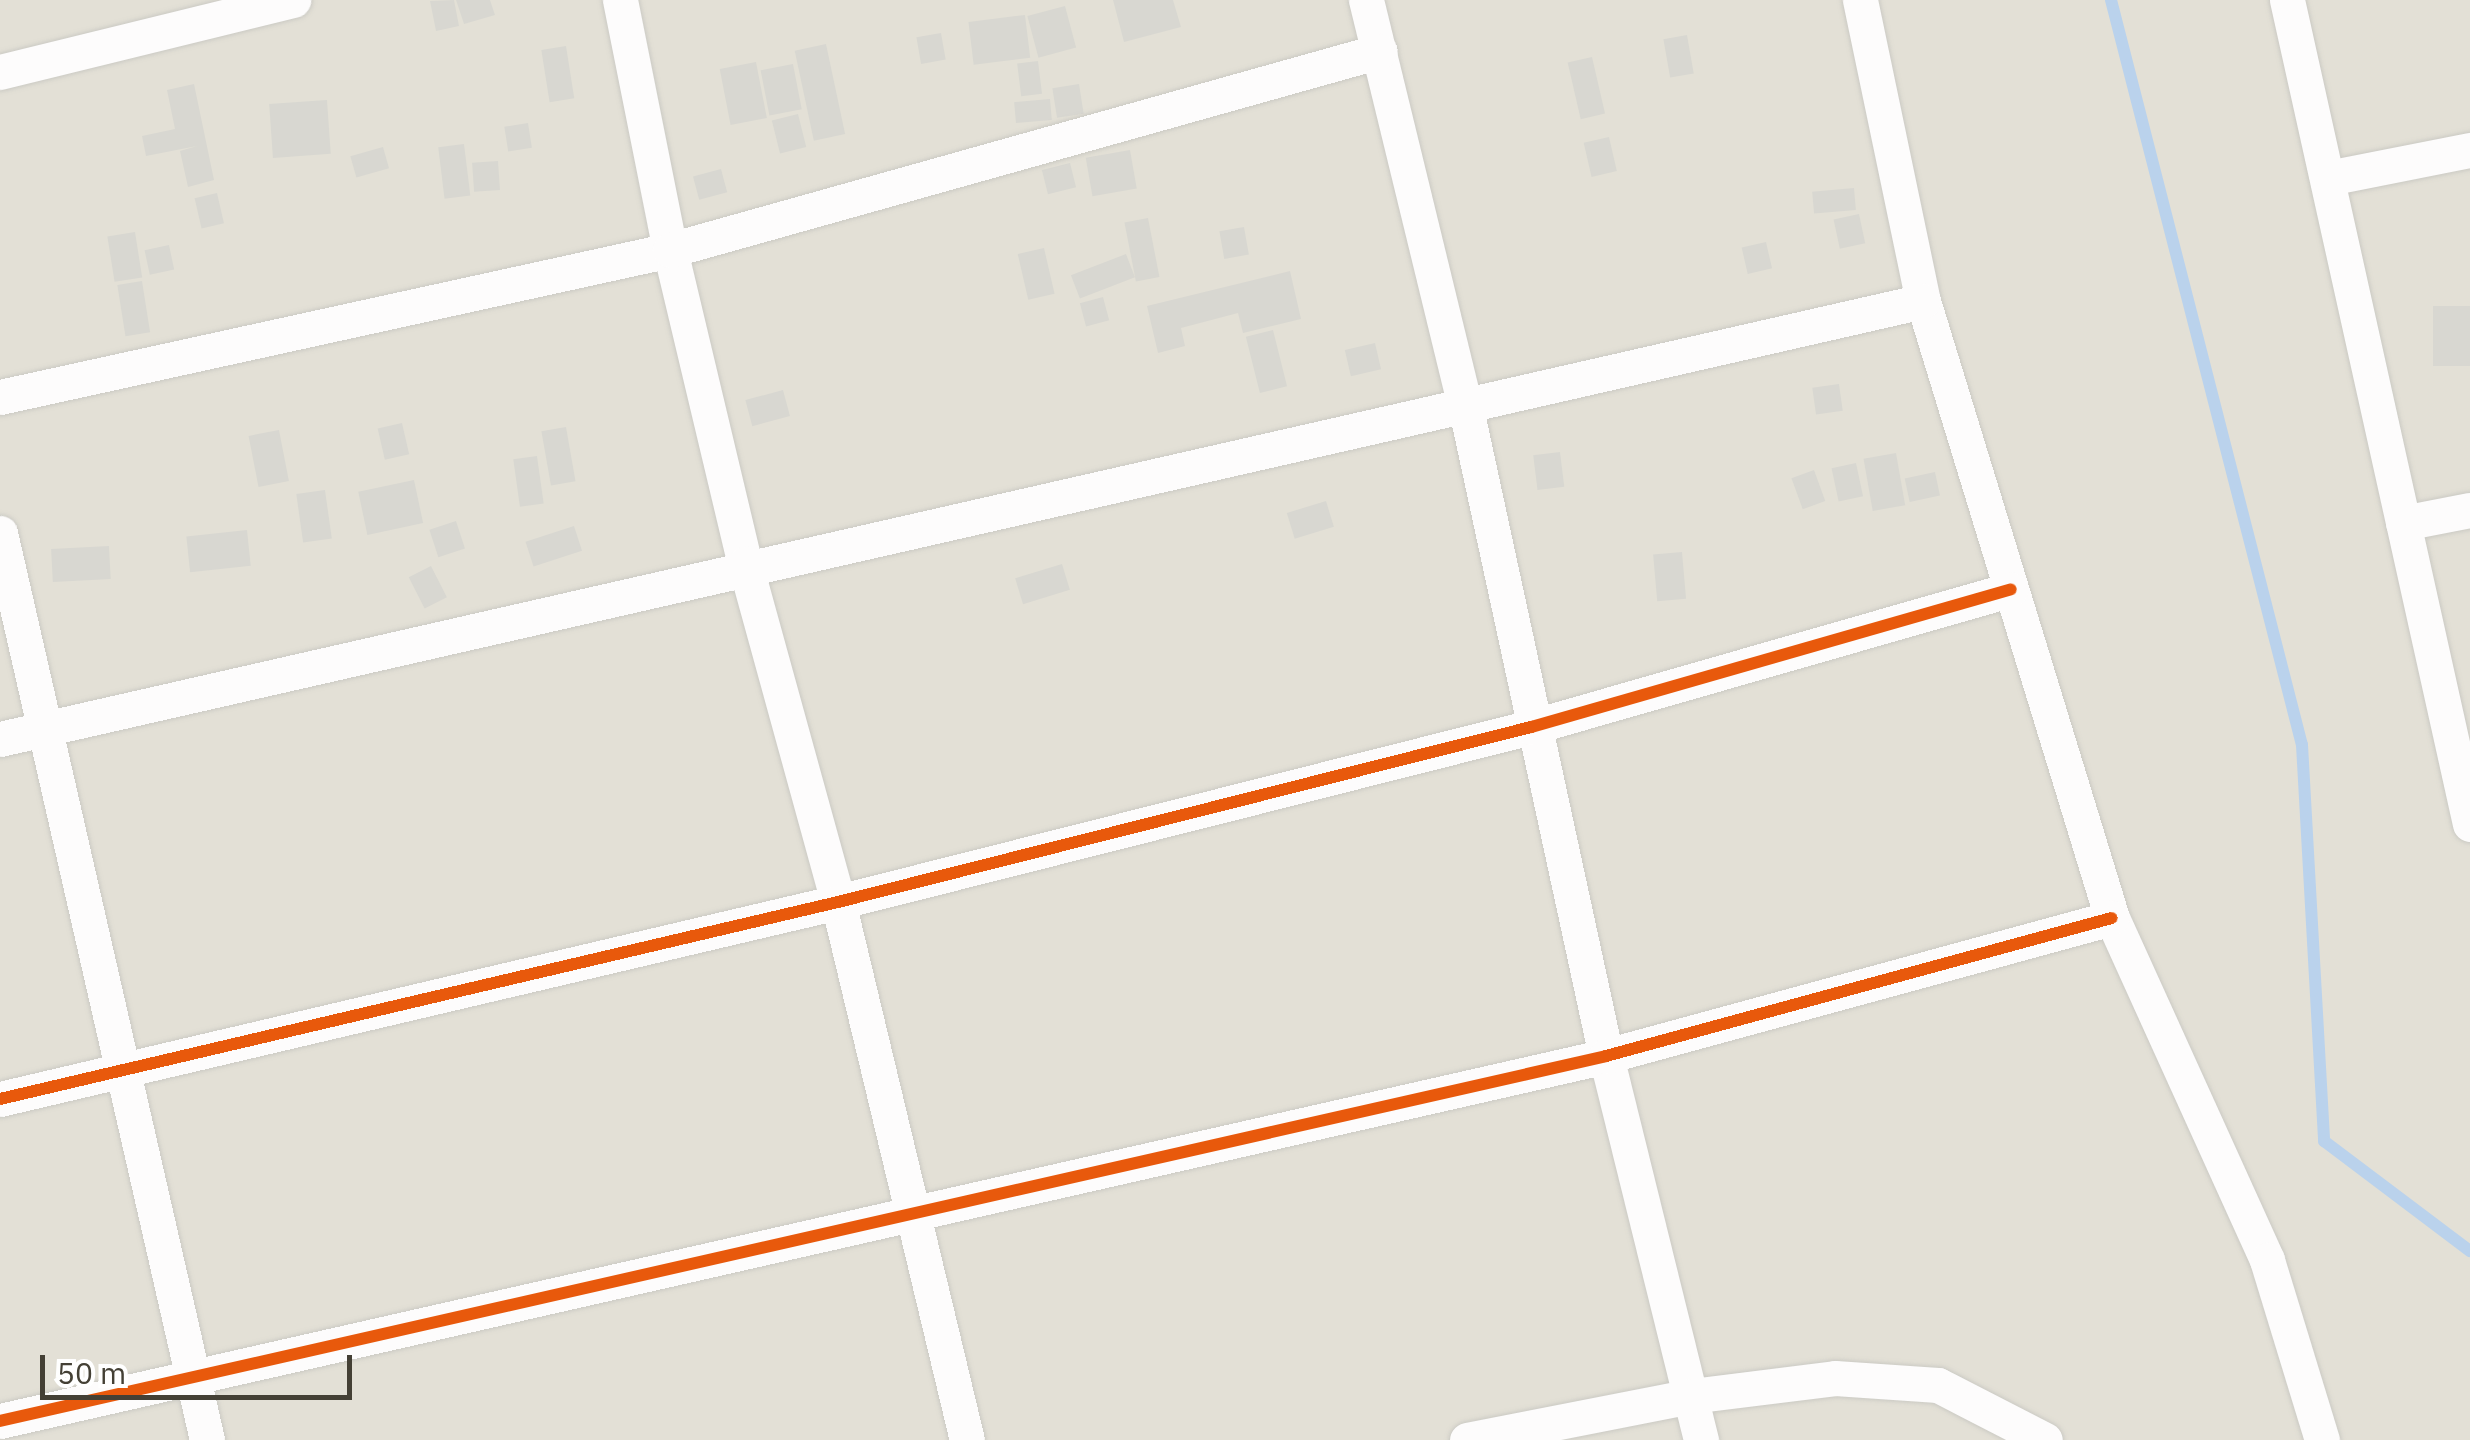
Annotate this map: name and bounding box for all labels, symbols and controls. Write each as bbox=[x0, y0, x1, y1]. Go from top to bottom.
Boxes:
scale bar bbox=[45, 1335, 358, 1397]
text: 50 m bbox=[57, 1353, 126, 1392]

